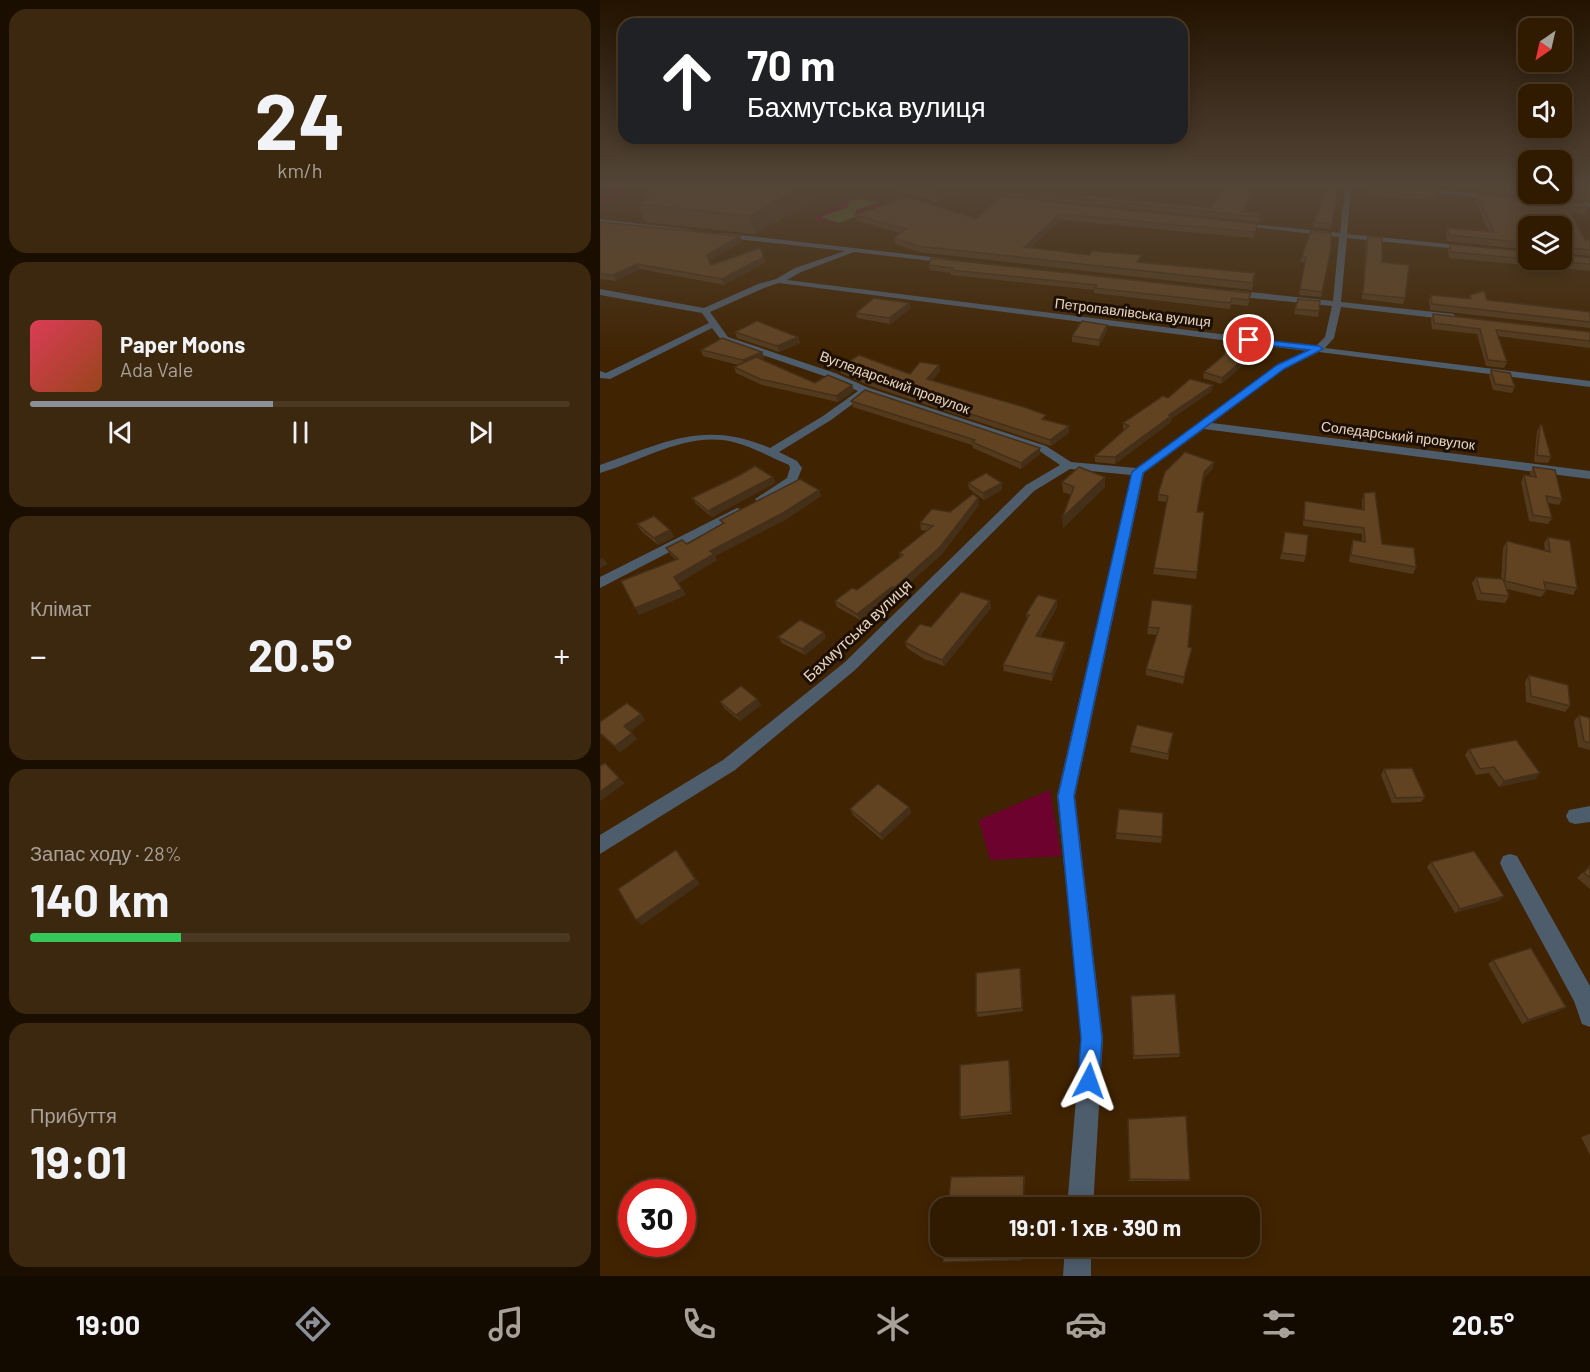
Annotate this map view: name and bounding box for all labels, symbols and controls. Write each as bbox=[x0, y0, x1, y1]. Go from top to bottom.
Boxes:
north arrow bbox=[1518, 18, 1572, 72]
map controls bbox=[1518, 18, 1572, 270]
text: 70 m bbox=[747, 39, 835, 89]
icon: ahead bbox=[648, 42, 726, 120]
text: 24 bbox=[255, 72, 345, 166]
button: sound bbox=[1518, 84, 1572, 138]
text: Бахмутська вулиця bbox=[747, 90, 986, 122]
button: search bbox=[1518, 150, 1572, 204]
text: km/h bbox=[277, 158, 323, 182]
button: layers bbox=[1518, 216, 1572, 270]
street label: Петропавлівська вулиця bbox=[1054, 294, 1212, 330]
pin bbox=[1223, 314, 1274, 365]
icon: arrive bbox=[1232, 323, 1265, 356]
text: Paper Moons bbox=[120, 331, 245, 357]
street label: Вугледарський провулок bbox=[818, 347, 973, 417]
text: Ada Vale bbox=[120, 357, 193, 381]
icon: previous bbox=[104, 416, 137, 449]
icon: pause bbox=[284, 416, 317, 449]
icon: next bbox=[464, 416, 497, 449]
street label: Соледарський провулок bbox=[1320, 417, 1477, 453]
street label: Бахмутська вулиця bbox=[799, 575, 915, 685]
text: Клімат bbox=[30, 596, 91, 620]
text: 20.5° bbox=[248, 627, 352, 681]
text: − bbox=[30, 635, 47, 675]
text: + bbox=[554, 635, 570, 675]
text: Запас ходу · 28% bbox=[30, 841, 182, 865]
text: 140 km bbox=[30, 872, 169, 926]
position arrow bbox=[1057, 1049, 1121, 1113]
text: Прибуття bbox=[30, 1103, 117, 1127]
text: 19:01 bbox=[30, 1134, 127, 1188]
speed limit sign: 30 bbox=[618, 1179, 696, 1257]
text: 19:01 · 1 хв · 390 m bbox=[1009, 1214, 1181, 1240]
icon: directions bbox=[292, 1303, 334, 1345]
icon: music bbox=[485, 1303, 527, 1345]
icon: phone bbox=[678, 1303, 720, 1345]
icon: climate bbox=[872, 1303, 914, 1345]
icon: car bbox=[1065, 1303, 1107, 1345]
icon: filters bbox=[1258, 1303, 1300, 1345]
text: 19:00 bbox=[76, 1308, 140, 1340]
text: 20.5° bbox=[1452, 1308, 1514, 1340]

